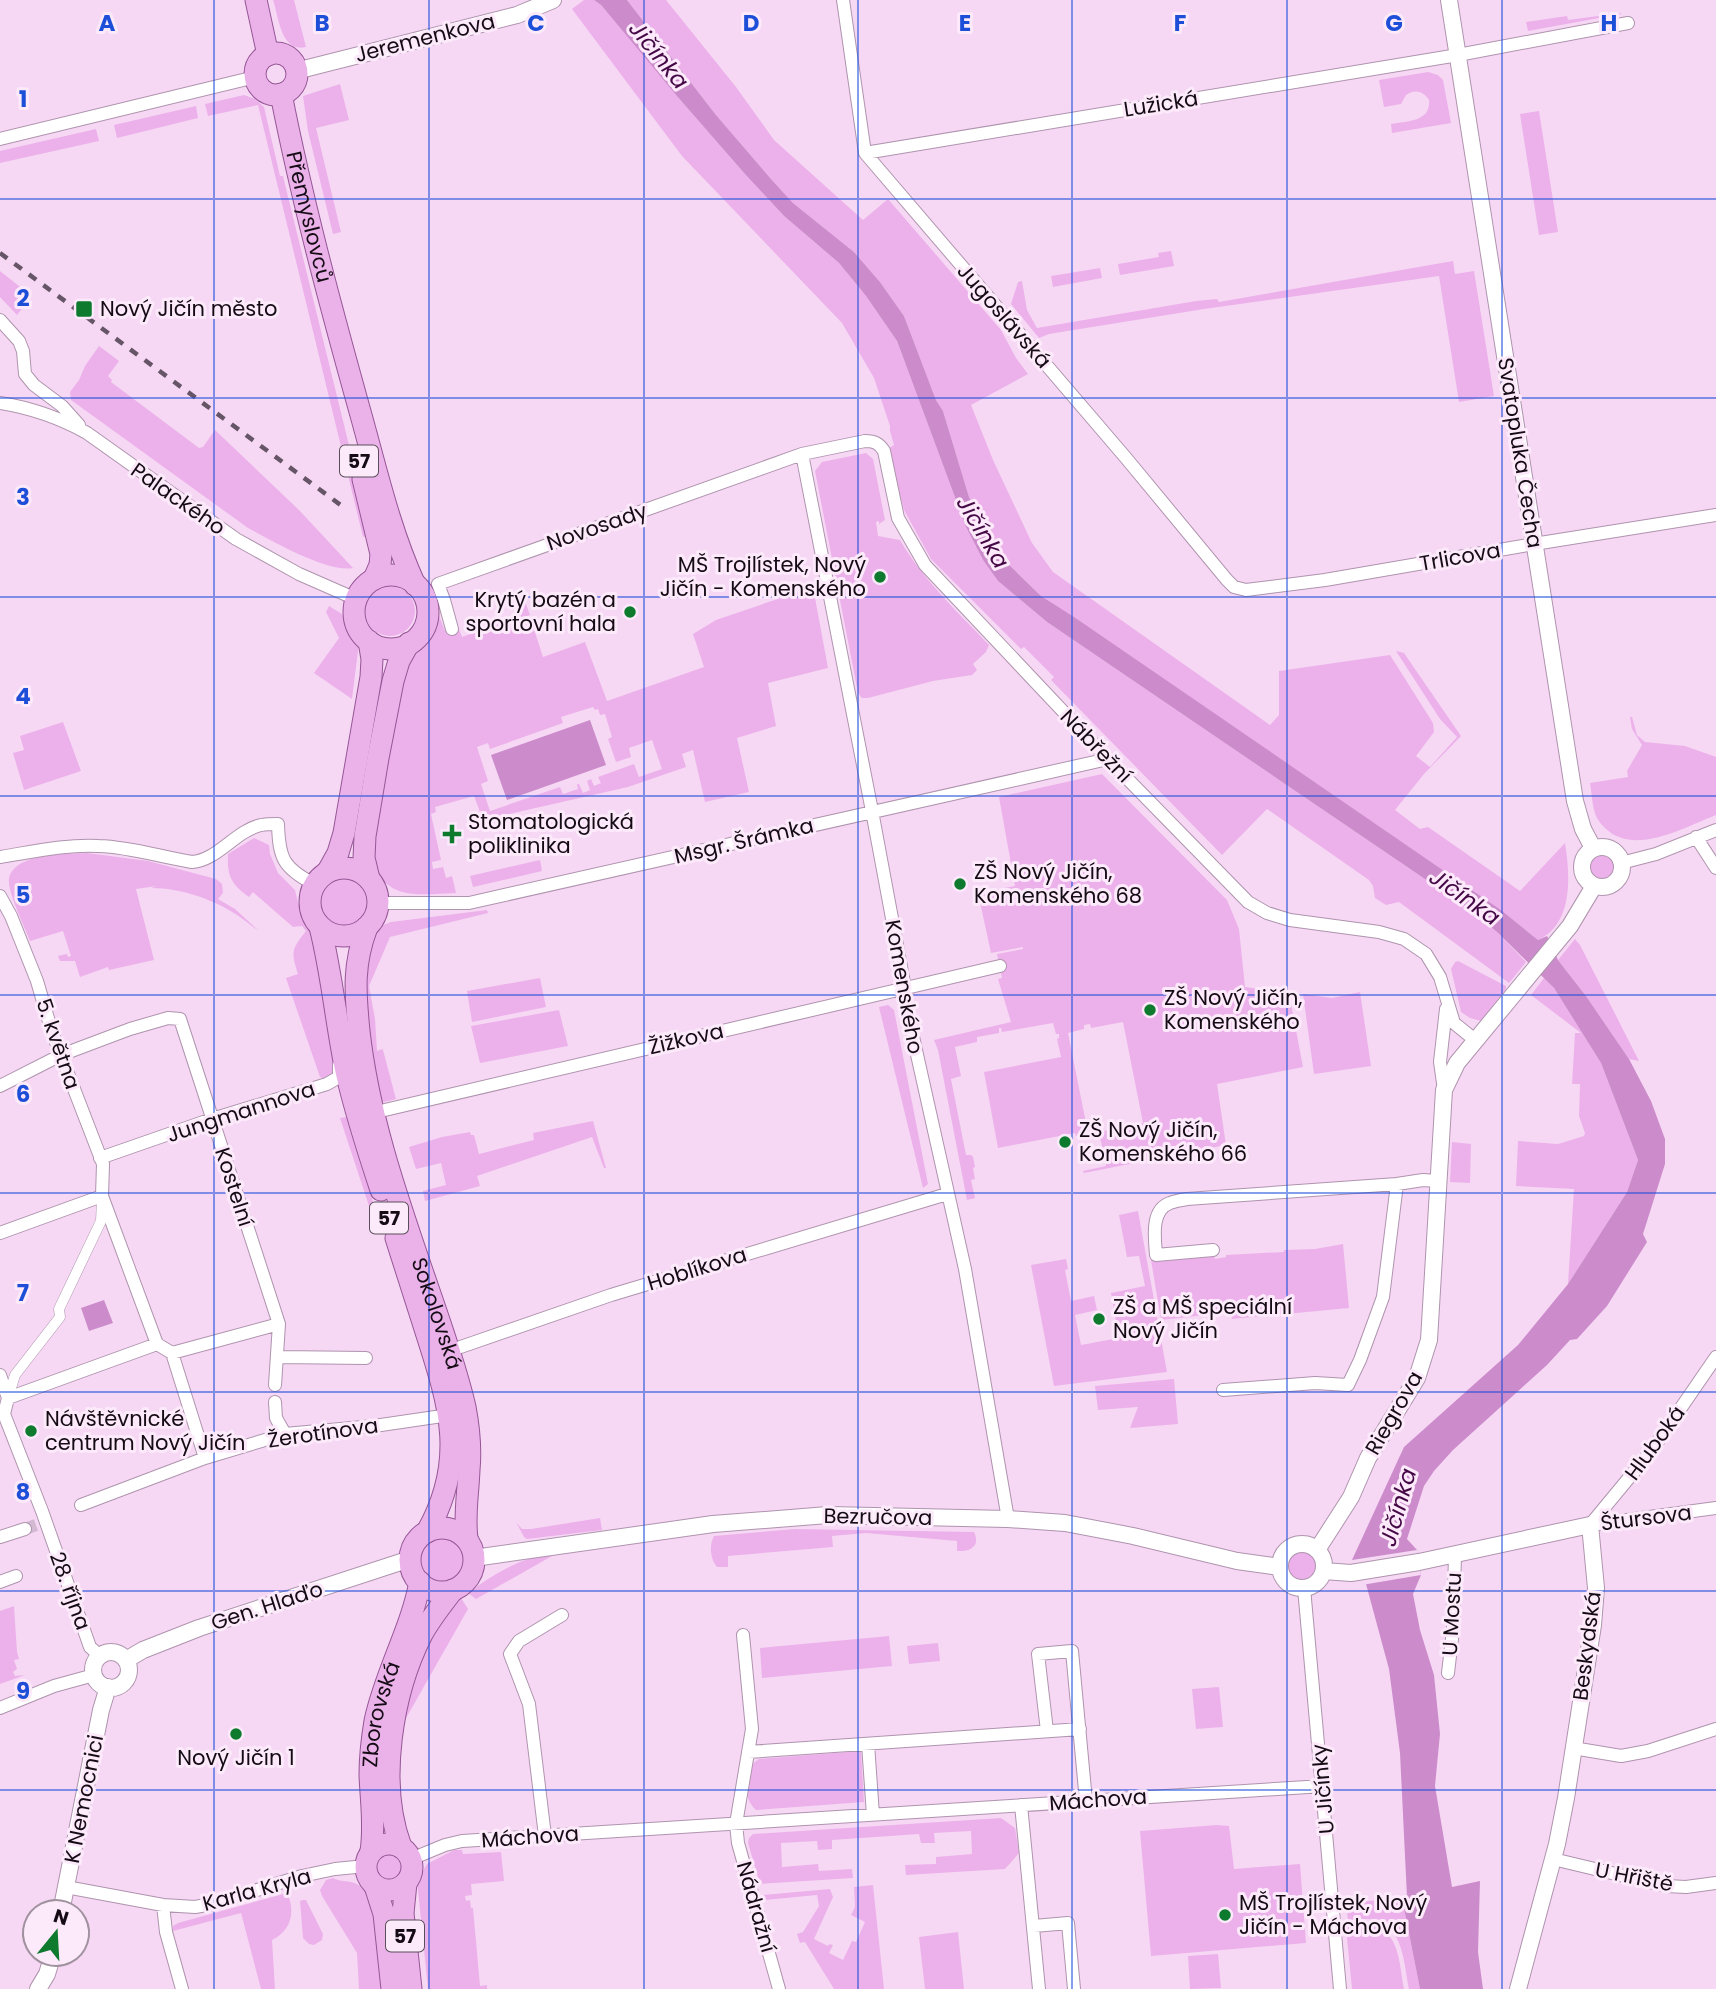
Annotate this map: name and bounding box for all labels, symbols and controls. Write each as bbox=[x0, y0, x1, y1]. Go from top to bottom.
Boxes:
street label: Jeremenkova bbox=[352, 6, 498, 69]
text: A bbox=[99, 7, 116, 39]
text: B bbox=[314, 7, 330, 39]
text: C bbox=[527, 7, 545, 39]
text: D bbox=[743, 7, 759, 39]
text: E bbox=[959, 7, 971, 39]
text: F bbox=[1174, 7, 1186, 39]
text: G bbox=[1385, 7, 1403, 39]
text: H bbox=[1601, 7, 1617, 39]
water label: Jičínka bbox=[622, 14, 696, 96]
text: 1 bbox=[19, 83, 27, 115]
street label: Lužická bbox=[1122, 83, 1200, 124]
street label: Přemyslovců bbox=[279, 148, 339, 286]
street label: Jugoslávská bbox=[951, 257, 1058, 374]
text: 2 bbox=[16, 282, 30, 314]
place label: Nový Jičín město bbox=[100, 294, 277, 323]
marker: Nový Jičín město bbox=[74, 299, 94, 319]
street label: Svatopluka Čecha bbox=[1491, 356, 1550, 550]
road number: 57 bbox=[340, 446, 378, 476]
street label: Palackého bbox=[125, 455, 231, 542]
text: 3 bbox=[16, 481, 30, 513]
water label: Jičínka bbox=[949, 490, 1017, 574]
street label: Novosady bbox=[543, 496, 651, 557]
street label: Trlicova bbox=[1417, 535, 1503, 578]
place label: MŠ Trojlístek, Nový Jičín - Komenského bbox=[660, 550, 866, 603]
marker: MŠ Trojlístek, Nový Jičín - Komenského bbox=[872, 569, 888, 585]
place label: Krytý bazén a sportovní hala bbox=[465, 585, 616, 638]
marker: Krytý bazén a sportovní hala bbox=[622, 604, 638, 620]
text: 4 bbox=[15, 680, 31, 712]
street label: Nábřežní bbox=[1054, 702, 1139, 789]
place label: Stomatologická poliklinika bbox=[468, 807, 634, 860]
street label: Msgr. Šrámka bbox=[671, 810, 816, 871]
marker: Stomatologická poliklinika bbox=[442, 824, 462, 844]
place label: ZŠ Nový Jičín, Komenského 68 bbox=[974, 857, 1142, 910]
water label: Jičínka bbox=[1423, 861, 1507, 933]
marker: ZŠ Nový Jičín, Komenského 68 bbox=[952, 876, 968, 892]
text: 5 bbox=[16, 879, 30, 911]
street label: Komenského bbox=[878, 918, 931, 1056]
place label: ZŠ Nový Jičín, Komenského bbox=[1164, 983, 1303, 1036]
street label: 5. května bbox=[29, 995, 88, 1093]
marker: ZŠ Nový Jičín, Komenského bbox=[1142, 1002, 1158, 1018]
street label: Žižkova bbox=[645, 1016, 726, 1061]
street label: Jungmannova bbox=[163, 1074, 319, 1149]
text: 6 bbox=[16, 1078, 30, 1110]
place label: ZŠ Nový Jičín, Komenského 66 bbox=[1079, 1115, 1247, 1168]
marker: ZŠ Nový Jičín, Komenského 66 bbox=[1057, 1134, 1073, 1150]
street label: Kostelní bbox=[208, 1144, 261, 1230]
road number: 57 bbox=[370, 1202, 408, 1234]
street label: Hoblíkova bbox=[643, 1240, 750, 1297]
street label: Sokolovská bbox=[405, 1254, 469, 1373]
text: 7 bbox=[17, 1277, 29, 1309]
place label: ZŠ a MŠ speciální Nový Jičín bbox=[1113, 1292, 1292, 1345]
marker: ZŠ a MŠ speciální Nový Jičín bbox=[1091, 1311, 1107, 1327]
street label: Riegrova bbox=[1358, 1365, 1429, 1460]
street label: Hluboká bbox=[1618, 1399, 1692, 1486]
place label: Návštěvnické centrum Nový Jičín bbox=[45, 1404, 245, 1457]
street label: Žerotínova bbox=[266, 1410, 380, 1455]
marker: Návštěvnické centrum Nový Jičín bbox=[23, 1423, 39, 1439]
water label: Jičínka bbox=[1372, 1464, 1424, 1550]
text: 8 bbox=[16, 1476, 30, 1508]
street label: Štursova bbox=[1599, 1498, 1693, 1537]
street label: Bezručova bbox=[823, 1501, 933, 1532]
street label: 28. října bbox=[43, 1548, 98, 1634]
street label: U Mostu bbox=[1435, 1572, 1468, 1656]
street label: Gen. Hlaďo bbox=[207, 1574, 326, 1637]
street label: Beskydská bbox=[1565, 1590, 1608, 1702]
street label: Zborovská bbox=[355, 1657, 407, 1768]
text: 9 bbox=[16, 1675, 30, 1707]
marker: Nový Jičín 1 bbox=[228, 1726, 244, 1742]
street label: K Nemocnici bbox=[57, 1732, 110, 1866]
place label: Nový Jičín 1 bbox=[177, 1743, 295, 1772]
street label: U Jičínky bbox=[1304, 1743, 1341, 1835]
street label: Máchova bbox=[1048, 1782, 1148, 1817]
street label: Máchova bbox=[480, 1819, 580, 1854]
street label: U Hřiště bbox=[1593, 1855, 1676, 1898]
street label: Nádražní bbox=[730, 1858, 783, 1956]
street label: Karla Kryla bbox=[199, 1861, 314, 1918]
place label: MŠ Trojlístek, Nový Jičín - Máchova bbox=[1239, 1888, 1427, 1941]
north arrow bbox=[21, 1898, 91, 1968]
text: N bbox=[50, 1902, 72, 1932]
marker: MŠ Trojlístek, Nový Jičín - Máchova bbox=[1217, 1907, 1233, 1923]
road number: 57 bbox=[386, 1920, 424, 1952]

